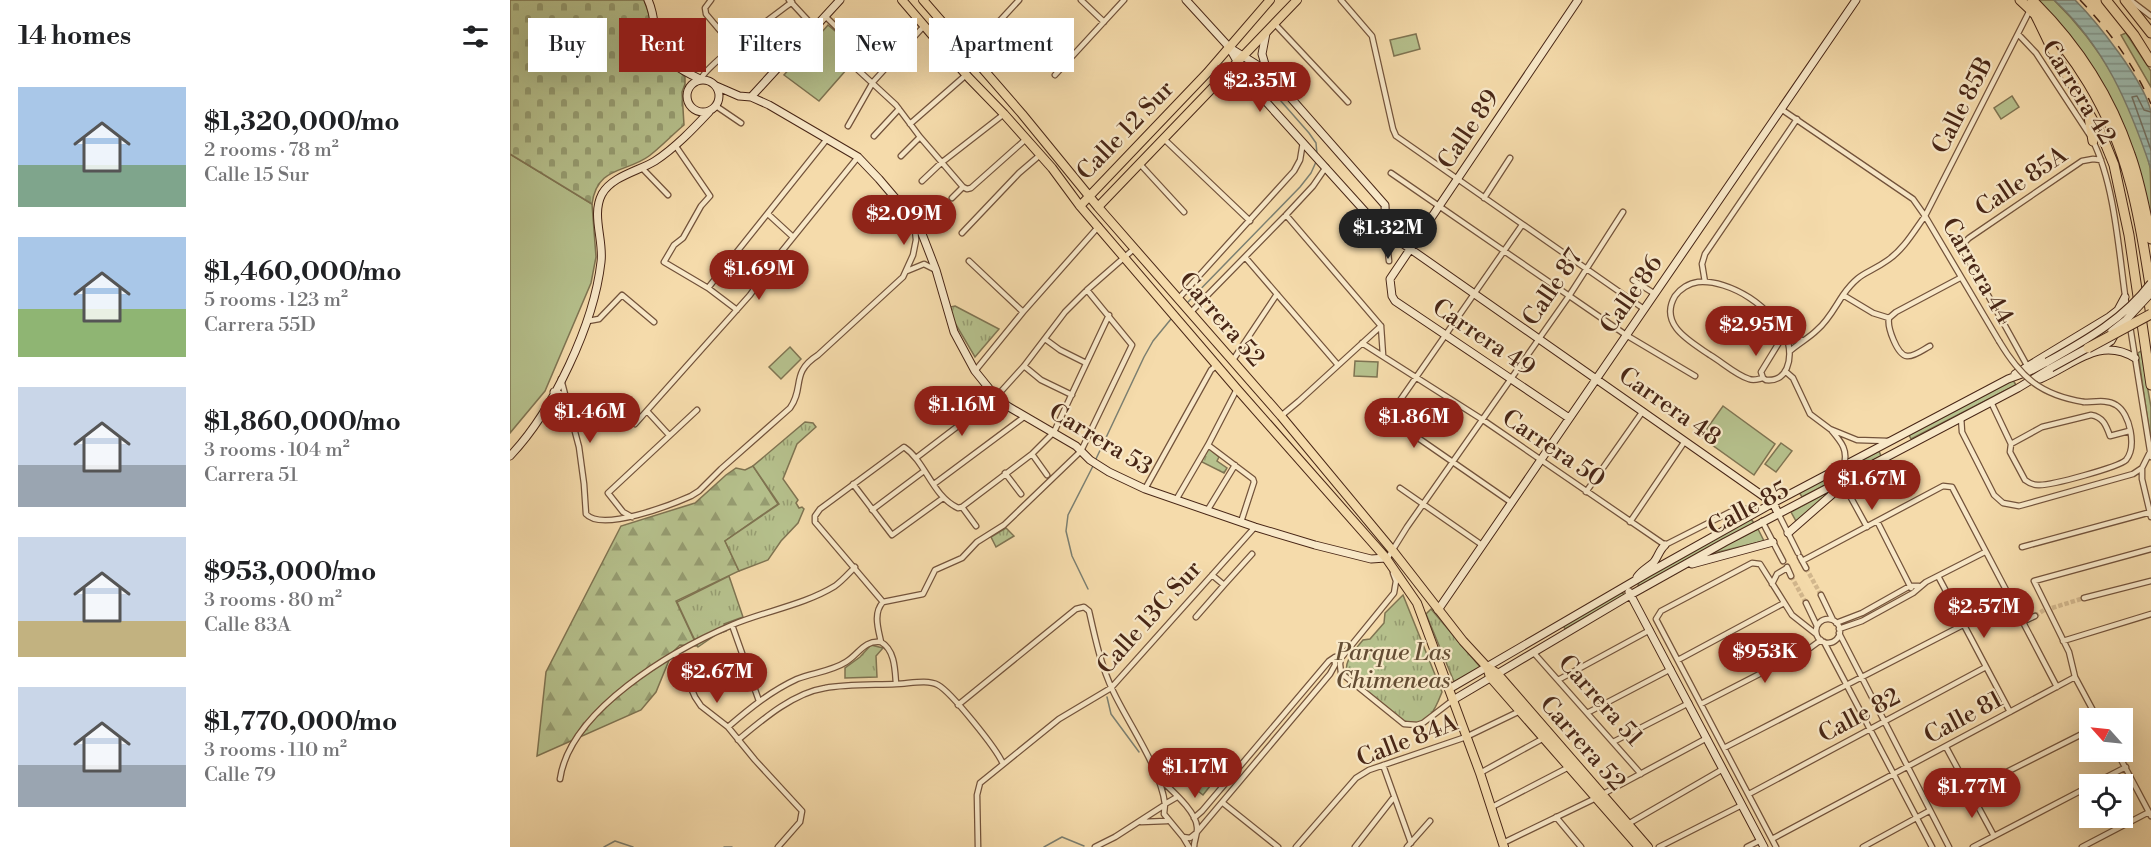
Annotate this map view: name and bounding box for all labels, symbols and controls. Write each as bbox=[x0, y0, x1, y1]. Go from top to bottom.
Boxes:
chip: Buy bbox=[528, 18, 607, 72]
chip: Rent bbox=[619, 18, 706, 72]
chip: Filters bbox=[718, 18, 823, 72]
chip: New bbox=[835, 18, 917, 72]
chip: Apartment bbox=[929, 18, 1074, 72]
text: 14 homes bbox=[18, 20, 131, 52]
icon: filters bbox=[459, 20, 492, 53]
street label: Carrera 42 bbox=[2034, 35, 2122, 150]
street label: Calle 85B bbox=[1926, 52, 2000, 159]
pin: $2.35M bbox=[1211, 62, 1309, 113]
text: $2.35M bbox=[1224, 69, 1296, 94]
street label: Calle 12 Sur bbox=[1071, 75, 1181, 187]
street label: Calle 89 bbox=[1431, 84, 1506, 175]
text: $1,320,000/mo bbox=[204, 106, 400, 138]
icon: home bbox=[66, 111, 138, 183]
text: 2 rooms · 78 m² bbox=[204, 138, 339, 163]
street label: Calle 85A bbox=[1970, 140, 2074, 223]
text: Calle 15 Sur bbox=[204, 163, 309, 188]
pin: $2.09M bbox=[855, 195, 953, 246]
text: $2.09M bbox=[866, 202, 942, 227]
pin: $1.32M bbox=[1339, 209, 1437, 260]
street label: Carrera 44 bbox=[1935, 213, 2020, 330]
text: $1.32M bbox=[1353, 216, 1423, 241]
street label: Calle 87 bbox=[1516, 243, 1589, 332]
street label: Calle 86 bbox=[1594, 249, 1670, 340]
pin: $1.69M bbox=[710, 250, 808, 301]
text: $1,460,000/mo bbox=[204, 256, 402, 288]
text: $1.69M bbox=[724, 257, 794, 282]
icon: home bbox=[66, 261, 138, 333]
street label: Carrera 52 bbox=[1172, 266, 1271, 373]
text: 5 rooms · 123 m² bbox=[204, 288, 348, 313]
street label: Carrera 49 bbox=[1426, 292, 1541, 383]
pin: $2.95M bbox=[1707, 306, 1805, 357]
text: Carrera 55D bbox=[204, 313, 316, 338]
text: $2.95M bbox=[1719, 313, 1793, 338]
street label: Carrera 48 bbox=[1612, 361, 1726, 453]
pin: $1.16M bbox=[913, 386, 1011, 437]
pin: $1.46M bbox=[541, 393, 639, 444]
text: $1.16M bbox=[928, 393, 996, 418]
street label: Carrera 53 bbox=[1043, 397, 1158, 482]
pin: $1.86M bbox=[1365, 398, 1463, 449]
text: $1.46M bbox=[554, 400, 626, 425]
street label: Carrera 50 bbox=[1496, 403, 1611, 494]
text: $1.86M bbox=[1379, 405, 1450, 430]
text: $1,860,000/mo bbox=[204, 406, 401, 438]
icon: home bbox=[66, 411, 138, 483]
text: 3 rooms · 104 m² bbox=[204, 438, 350, 463]
pin: $1.67M bbox=[1823, 460, 1921, 511]
text: Carrera 51 bbox=[204, 463, 298, 488]
text: $1.67M bbox=[1837, 467, 1907, 492]
street label: Calle 85 bbox=[1703, 475, 1794, 543]
street label: Calle 13C Sur bbox=[1091, 555, 1209, 681]
text: $953,000/mo bbox=[204, 556, 376, 588]
icon: home bbox=[66, 561, 138, 633]
text: 3 rooms · 80 m² bbox=[204, 588, 342, 613]
pin: $2.57M bbox=[1935, 588, 2033, 639]
text: $2.57M bbox=[1948, 595, 2020, 620]
text: Calle 83A bbox=[204, 613, 291, 638]
pin: $953K bbox=[1723, 633, 1807, 684]
park label: Parque Las Chimeneas bbox=[1334, 638, 1451, 696]
text: $953K bbox=[1732, 640, 1798, 665]
street label: Carrera 51 bbox=[1551, 649, 1650, 753]
pin: $2.67M bbox=[668, 653, 766, 704]
text: $2.67M bbox=[681, 660, 753, 685]
street label: Calle 82 bbox=[1813, 682, 1905, 750]
street label: Calle 81 bbox=[1919, 685, 2008, 751]
street label: Carrera 52 bbox=[1533, 690, 1632, 797]
text: $1,770,000/mo bbox=[204, 706, 397, 738]
street label: Calle 84A bbox=[1353, 708, 1463, 774]
north arrow bbox=[2079, 708, 2133, 762]
map controls bbox=[2079, 708, 2133, 828]
icon: home bbox=[66, 711, 138, 783]
text: 3 rooms · 110 m² bbox=[204, 738, 347, 763]
pin: $1.17M bbox=[1146, 748, 1244, 799]
text: $1.17M bbox=[1162, 755, 1228, 780]
text: Calle 79 bbox=[204, 763, 276, 788]
pin: $1.77M bbox=[1923, 768, 2021, 819]
button: locate bbox=[2079, 774, 2133, 828]
text: $1.77M bbox=[1937, 775, 2007, 800]

